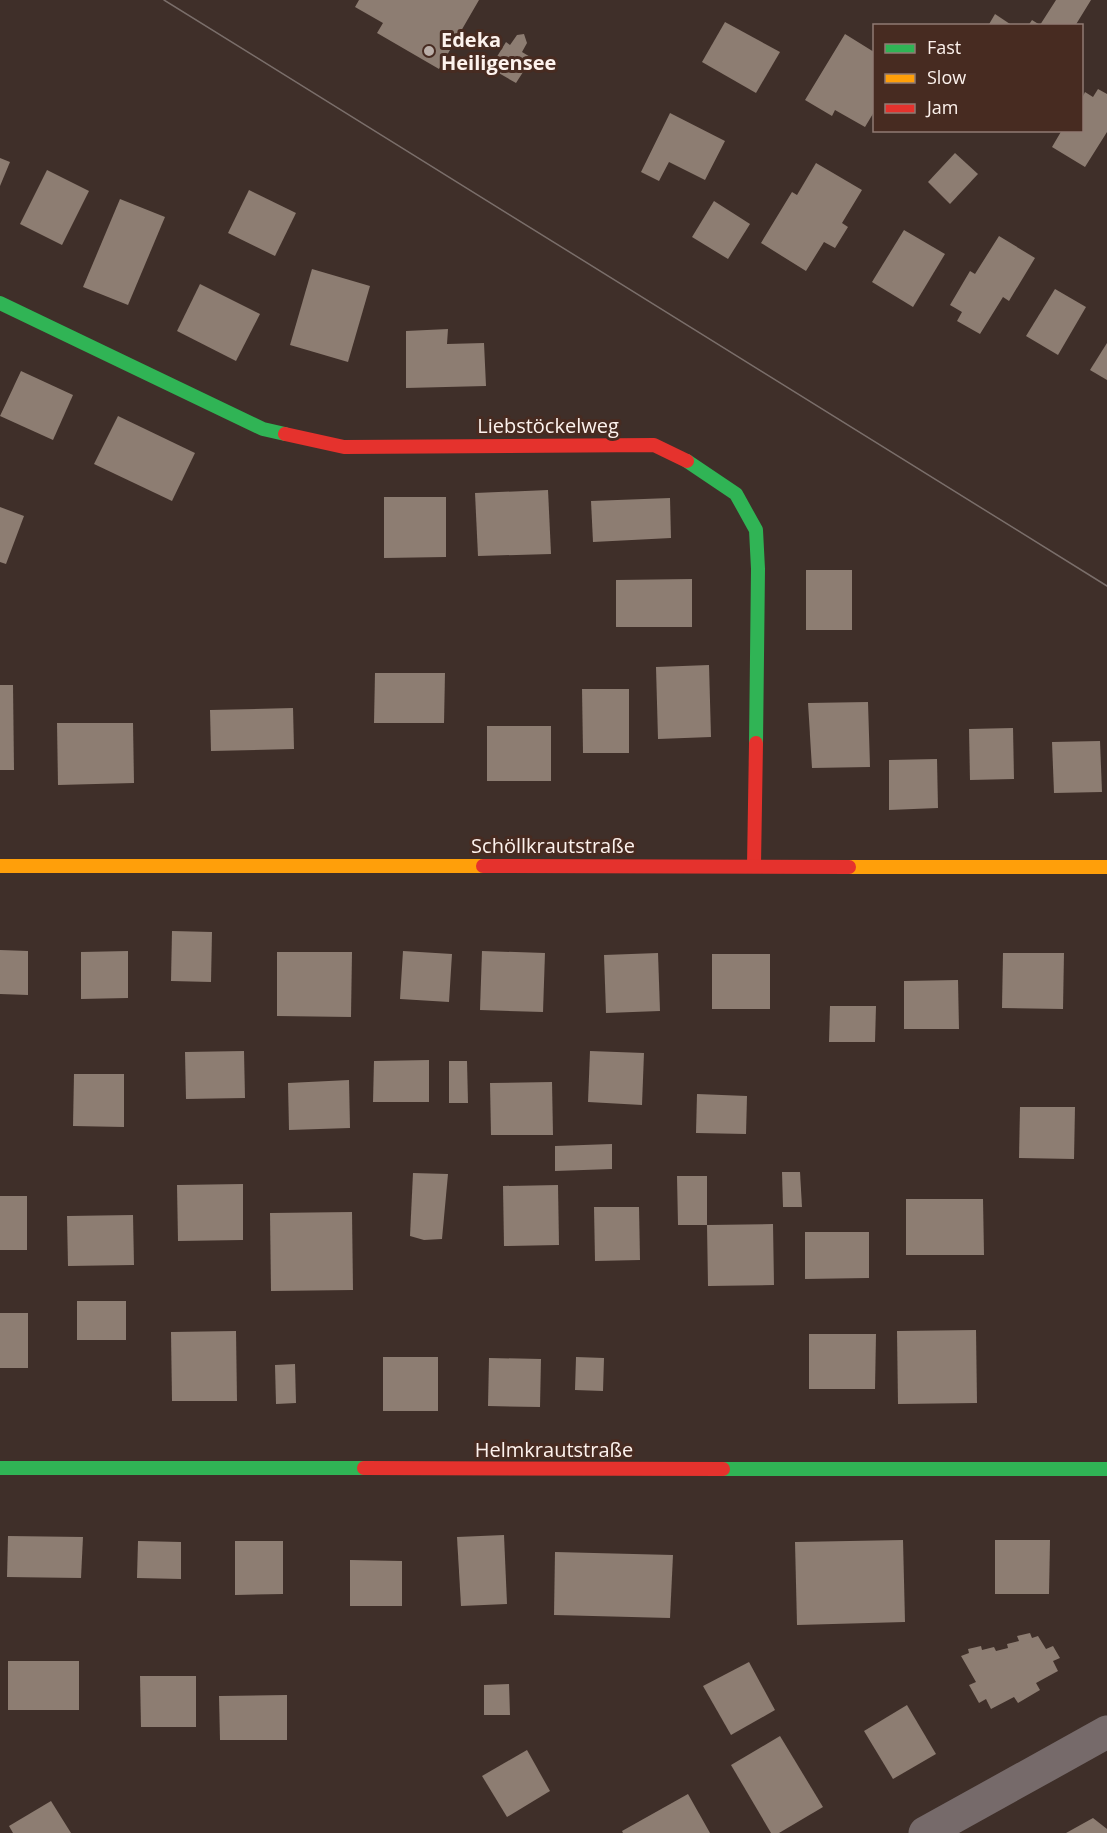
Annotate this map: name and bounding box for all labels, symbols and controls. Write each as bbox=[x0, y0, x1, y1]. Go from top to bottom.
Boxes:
legend bbox=[873, 24, 1083, 132]
place label: Edeka Heiligensee bbox=[441, 26, 556, 76]
text: Fast bbox=[927, 35, 961, 59]
marker: Edeka Heiligensee bbox=[422, 44, 436, 58]
text: Slow bbox=[927, 65, 966, 89]
text: Jam bbox=[925, 95, 959, 119]
street label: Liebstöckelweg bbox=[477, 412, 619, 439]
street label: Schöllkrautstraße bbox=[471, 832, 635, 859]
street label: Helmkrautstraße bbox=[475, 1436, 633, 1463]

